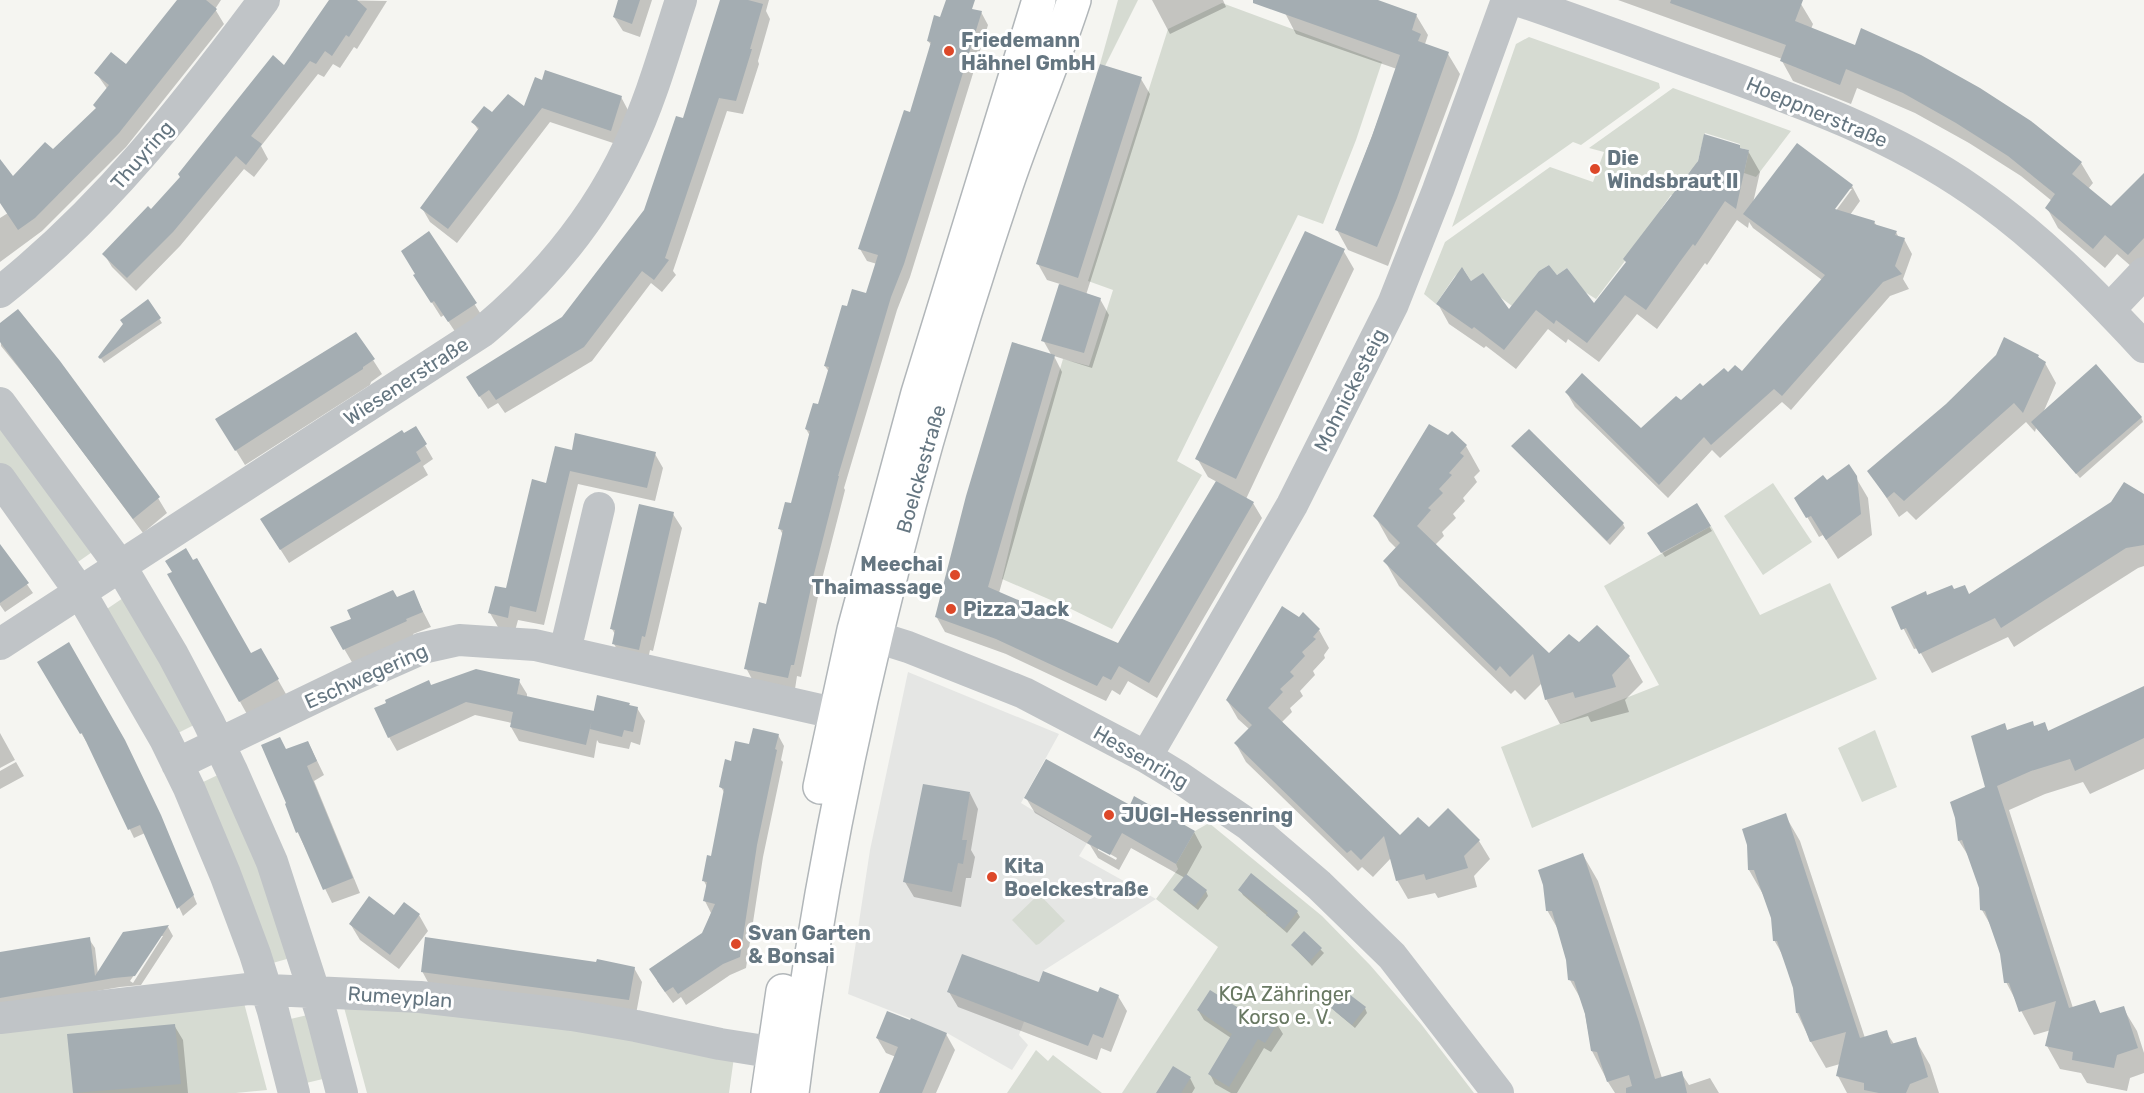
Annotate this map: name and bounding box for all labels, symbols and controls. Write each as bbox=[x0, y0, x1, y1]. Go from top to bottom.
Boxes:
place label: Friedemann Hähnel GmbH bbox=[961, 28, 1096, 75]
marker: Friedemann Hähnel GmbH bbox=[942, 44, 956, 58]
street label: Hoeppnerstraße bbox=[1743, 71, 1891, 153]
street label: Thuyring bbox=[106, 116, 178, 194]
place label: Die Windsbraut II bbox=[1607, 146, 1739, 193]
marker: Die Windsbraut II bbox=[1588, 162, 1602, 176]
street label: Mohnickesteig bbox=[1309, 325, 1391, 455]
street label: Wiesenerstraße bbox=[339, 332, 473, 430]
street label: Boelckestraße bbox=[891, 402, 951, 536]
place label: Meechai Thaimassage bbox=[812, 552, 943, 599]
marker: Meechai Thaimassage bbox=[948, 568, 962, 582]
place label: Pizza Jack bbox=[963, 597, 1069, 621]
marker: Pizza Jack bbox=[944, 602, 958, 616]
street label: Eschwegering bbox=[301, 638, 431, 714]
street label: Hessenring bbox=[1089, 720, 1193, 794]
place label: JUGI-Hessenring bbox=[1121, 803, 1293, 827]
marker: JUGI-Hessenring bbox=[1102, 808, 1116, 822]
place label: Kita Boelckestraße bbox=[1004, 854, 1149, 901]
marker: Kita Boelckestraße bbox=[985, 870, 999, 884]
place label: Svan Garten & Bonsai bbox=[748, 921, 871, 968]
marker: Svan Garten & Bonsai bbox=[729, 937, 743, 951]
street label: Rumeyplan bbox=[347, 981, 453, 1013]
park label: KGA Zähringer Korso e. V. bbox=[1219, 982, 1352, 1029]

